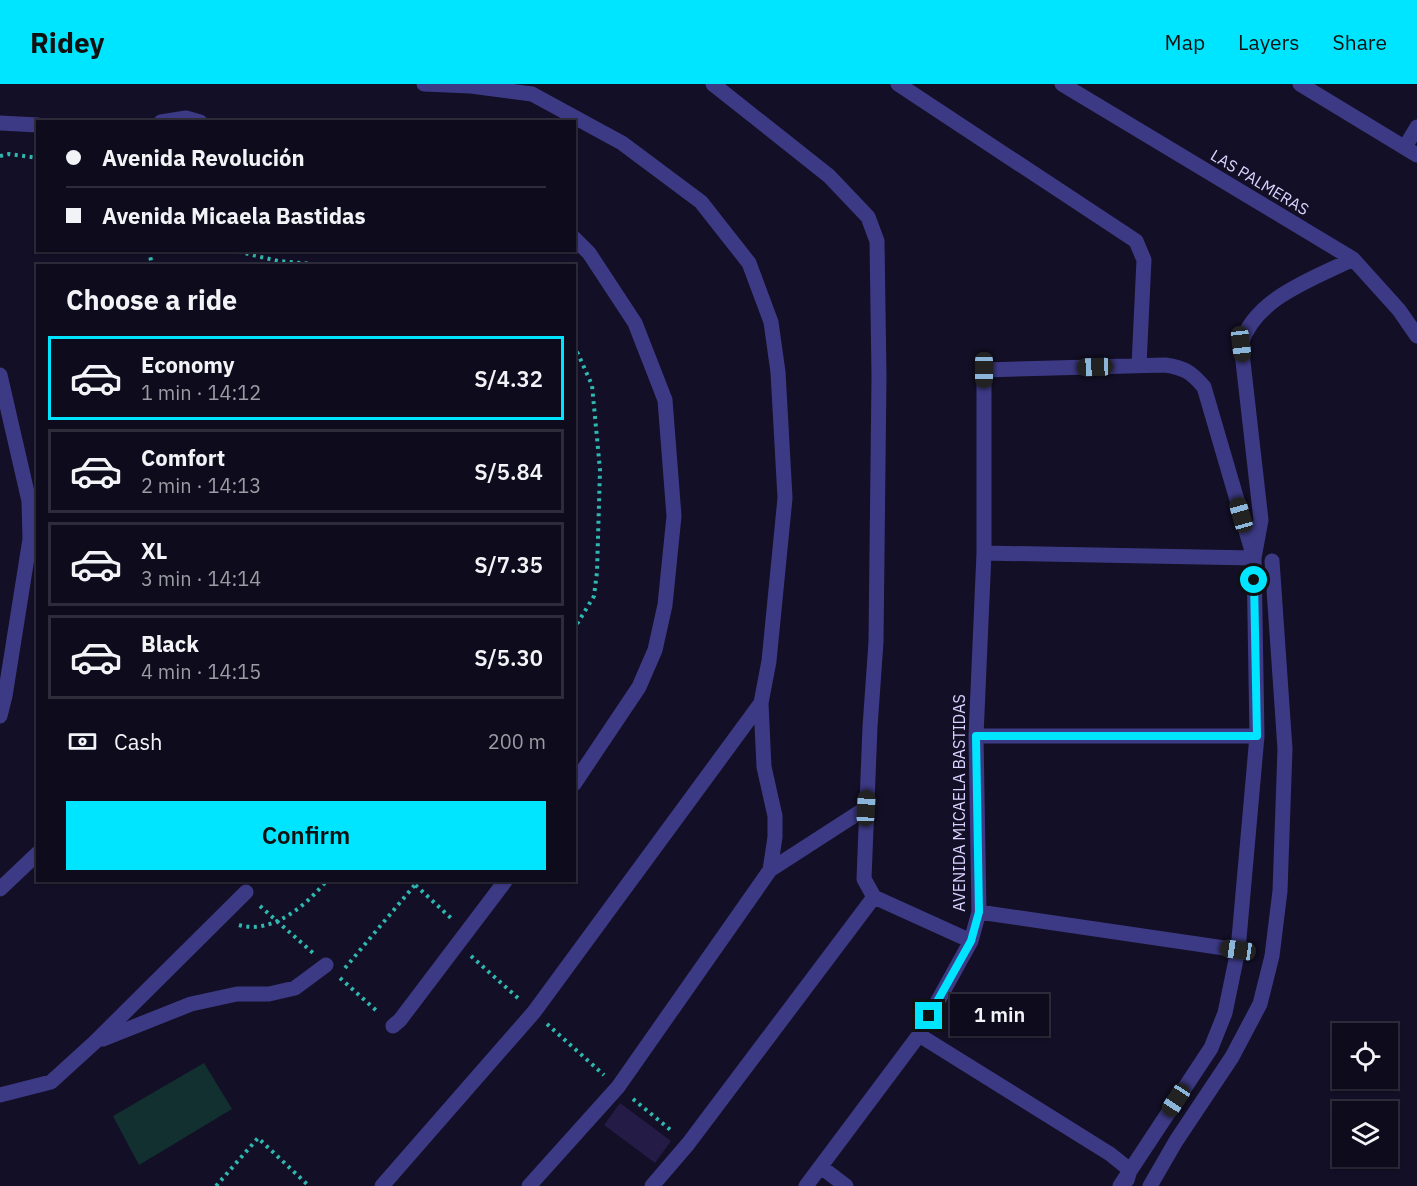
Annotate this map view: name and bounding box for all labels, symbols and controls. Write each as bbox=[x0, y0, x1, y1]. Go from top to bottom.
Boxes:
text: Ridey bbox=[30, 24, 104, 61]
text: Map bbox=[1165, 28, 1205, 56]
text: Layers bbox=[1238, 28, 1300, 56]
text: Share bbox=[1333, 28, 1387, 56]
text: Avenida Revolución bbox=[102, 143, 305, 172]
street label: LAS PALMERAS bbox=[1207, 145, 1313, 219]
text: Avenida Micaela Bastidas bbox=[102, 201, 366, 230]
text: Choose a ride bbox=[66, 282, 237, 317]
car bbox=[1230, 325, 1252, 363]
text: Economy bbox=[141, 350, 235, 379]
icon: car bbox=[69, 351, 123, 405]
car bbox=[975, 352, 993, 388]
car bbox=[1077, 357, 1113, 377]
text: S/4.32 bbox=[474, 364, 543, 393]
text: 1 min · 14:12 bbox=[141, 379, 261, 406]
text: Comfort bbox=[141, 443, 225, 472]
icon: car bbox=[69, 444, 123, 498]
text: S/5.84 bbox=[474, 457, 543, 486]
text: 2 min · 14:13 bbox=[141, 472, 261, 499]
car bbox=[1227, 495, 1255, 535]
text: XL bbox=[141, 536, 167, 565]
icon: car bbox=[69, 537, 123, 591]
text: S/7.35 bbox=[474, 550, 543, 579]
text: 3 min · 14:14 bbox=[141, 565, 261, 592]
route start bbox=[1240, 566, 1267, 593]
text: Black bbox=[141, 629, 199, 658]
icon: car bbox=[69, 630, 123, 684]
text: S/5.30 bbox=[474, 643, 543, 672]
text: 4 min · 14:15 bbox=[141, 658, 261, 685]
street label: AVENIDA MICAELA BASTIDAS bbox=[949, 694, 969, 912]
icon: cash bbox=[66, 725, 99, 758]
text: Cash bbox=[114, 727, 163, 756]
text: 200 m bbox=[488, 728, 546, 755]
car bbox=[856, 790, 876, 826]
button: Confirm bbox=[66, 801, 546, 870]
car bbox=[1219, 939, 1257, 961]
callout: 1 min bbox=[950, 995, 1049, 1037]
text: 1 min bbox=[974, 1001, 1025, 1028]
route end bbox=[915, 1002, 942, 1029]
map controls bbox=[1332, 1023, 1398, 1167]
button: locate bbox=[1332, 1023, 1398, 1089]
car bbox=[1159, 1080, 1193, 1120]
button: layers bbox=[1332, 1101, 1398, 1167]

